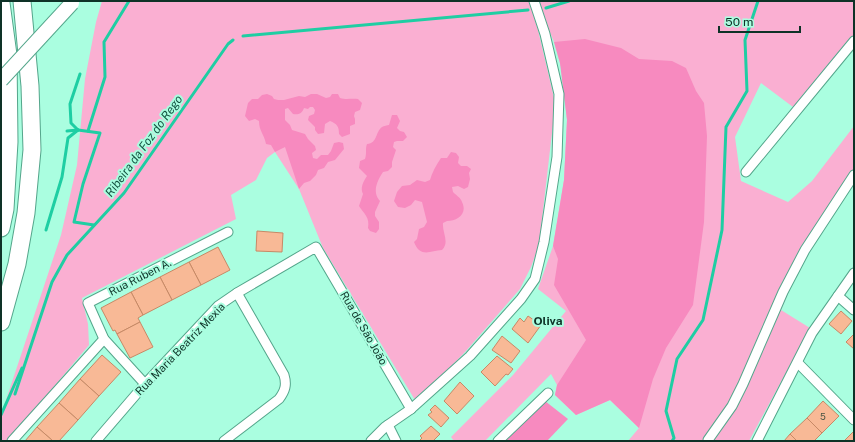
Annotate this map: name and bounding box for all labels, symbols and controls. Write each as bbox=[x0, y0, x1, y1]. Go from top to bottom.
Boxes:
scale bar bbox=[719, 8, 800, 34]
text: 50 m bbox=[725, 15, 753, 29]
water label: Ribeira da Foz do Rego bbox=[102, 92, 186, 200]
street label: Rua Ruben A. bbox=[107, 256, 173, 298]
street label: Rua de São João bbox=[338, 289, 390, 367]
street label: Rua Maria Beatriz Mexia bbox=[133, 300, 227, 398]
district label: Oliva bbox=[534, 314, 563, 328]
house number: 5 bbox=[820, 411, 826, 422]

